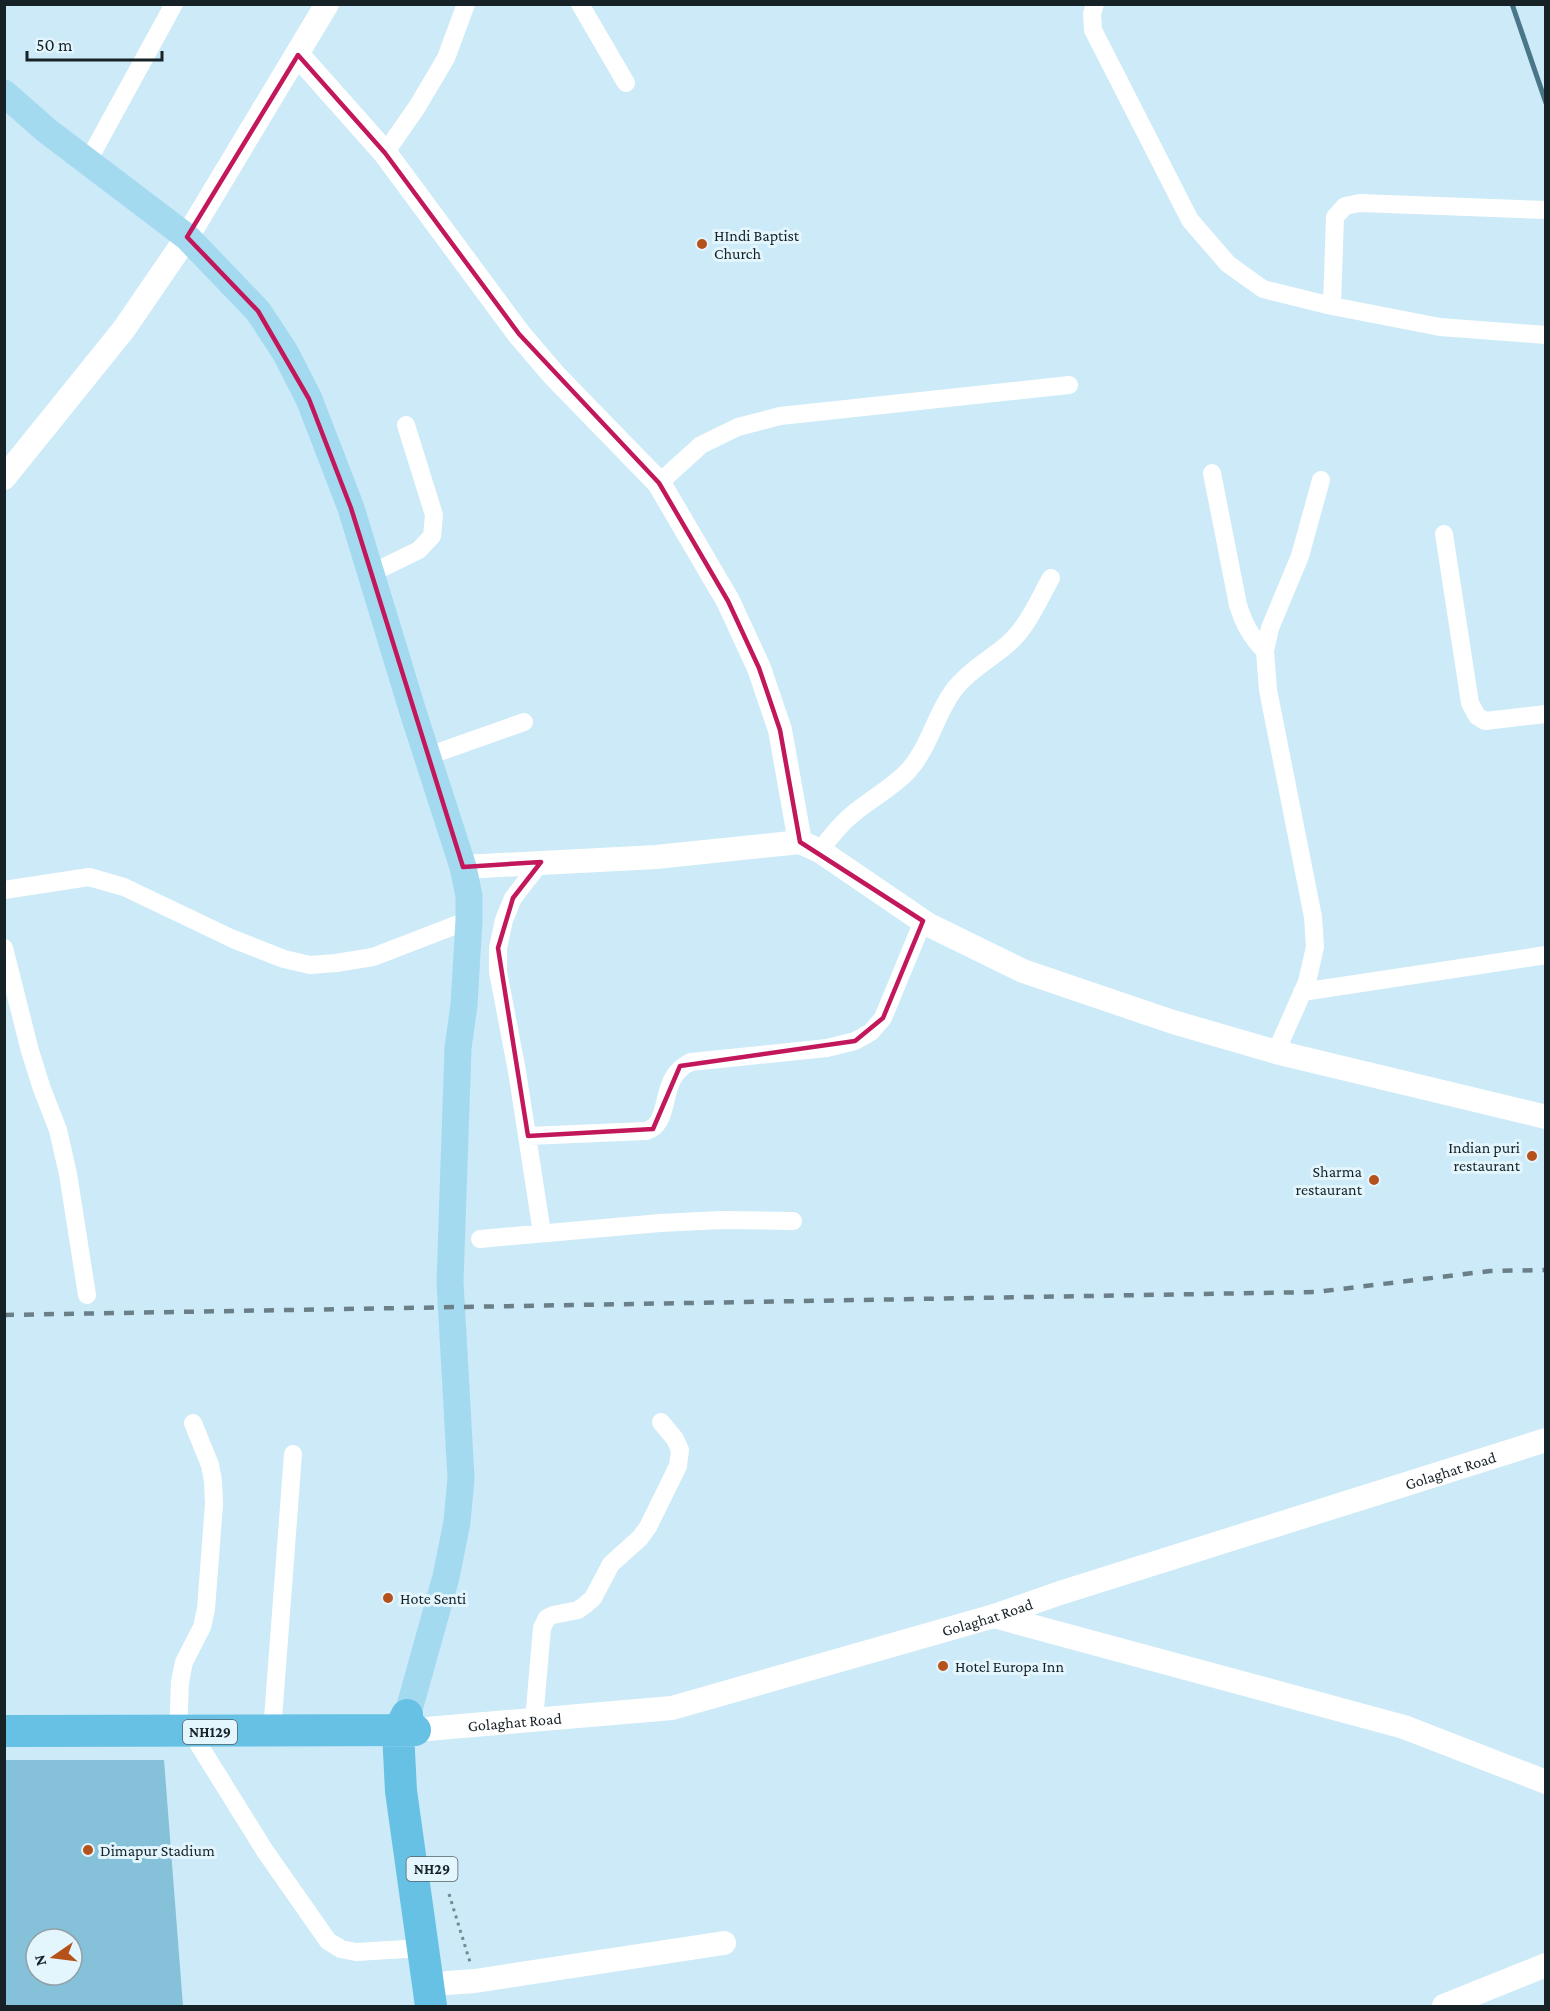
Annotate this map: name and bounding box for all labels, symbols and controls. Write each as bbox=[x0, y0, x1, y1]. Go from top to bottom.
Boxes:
scale bar bbox=[27, 24, 162, 62]
text: 50 m bbox=[36, 35, 73, 55]
place label: HIndi Baptist Church bbox=[714, 227, 800, 262]
marker: HIndi Baptist Church bbox=[695, 237, 709, 251]
place label: Indian puri restaurant bbox=[1448, 1139, 1521, 1174]
marker: Indian puri restaurant bbox=[1525, 1149, 1539, 1163]
place label: Sharma restaurant bbox=[1296, 1163, 1363, 1198]
marker: Sharma restaurant bbox=[1367, 1173, 1381, 1187]
street label: Golaghat Road bbox=[1403, 1448, 1499, 1493]
place label: Hote Senti bbox=[400, 1590, 466, 1607]
marker: Hote Senti bbox=[381, 1591, 395, 1605]
street label: Golaghat Road bbox=[940, 1595, 1036, 1639]
place label: Hotel Europa Inn bbox=[955, 1658, 1064, 1676]
marker: Hotel Europa Inn bbox=[936, 1659, 950, 1673]
street label: Golaghat Road bbox=[467, 1709, 563, 1734]
road number: NH129 bbox=[183, 1720, 237, 1744]
place label: Dimapur Stadium bbox=[100, 1842, 215, 1860]
marker: Dimapur Stadium bbox=[81, 1843, 95, 1857]
road number: NH29 bbox=[406, 1857, 458, 1881]
north arrow bbox=[24, 1927, 84, 1987]
text: N bbox=[30, 1953, 49, 1968]

